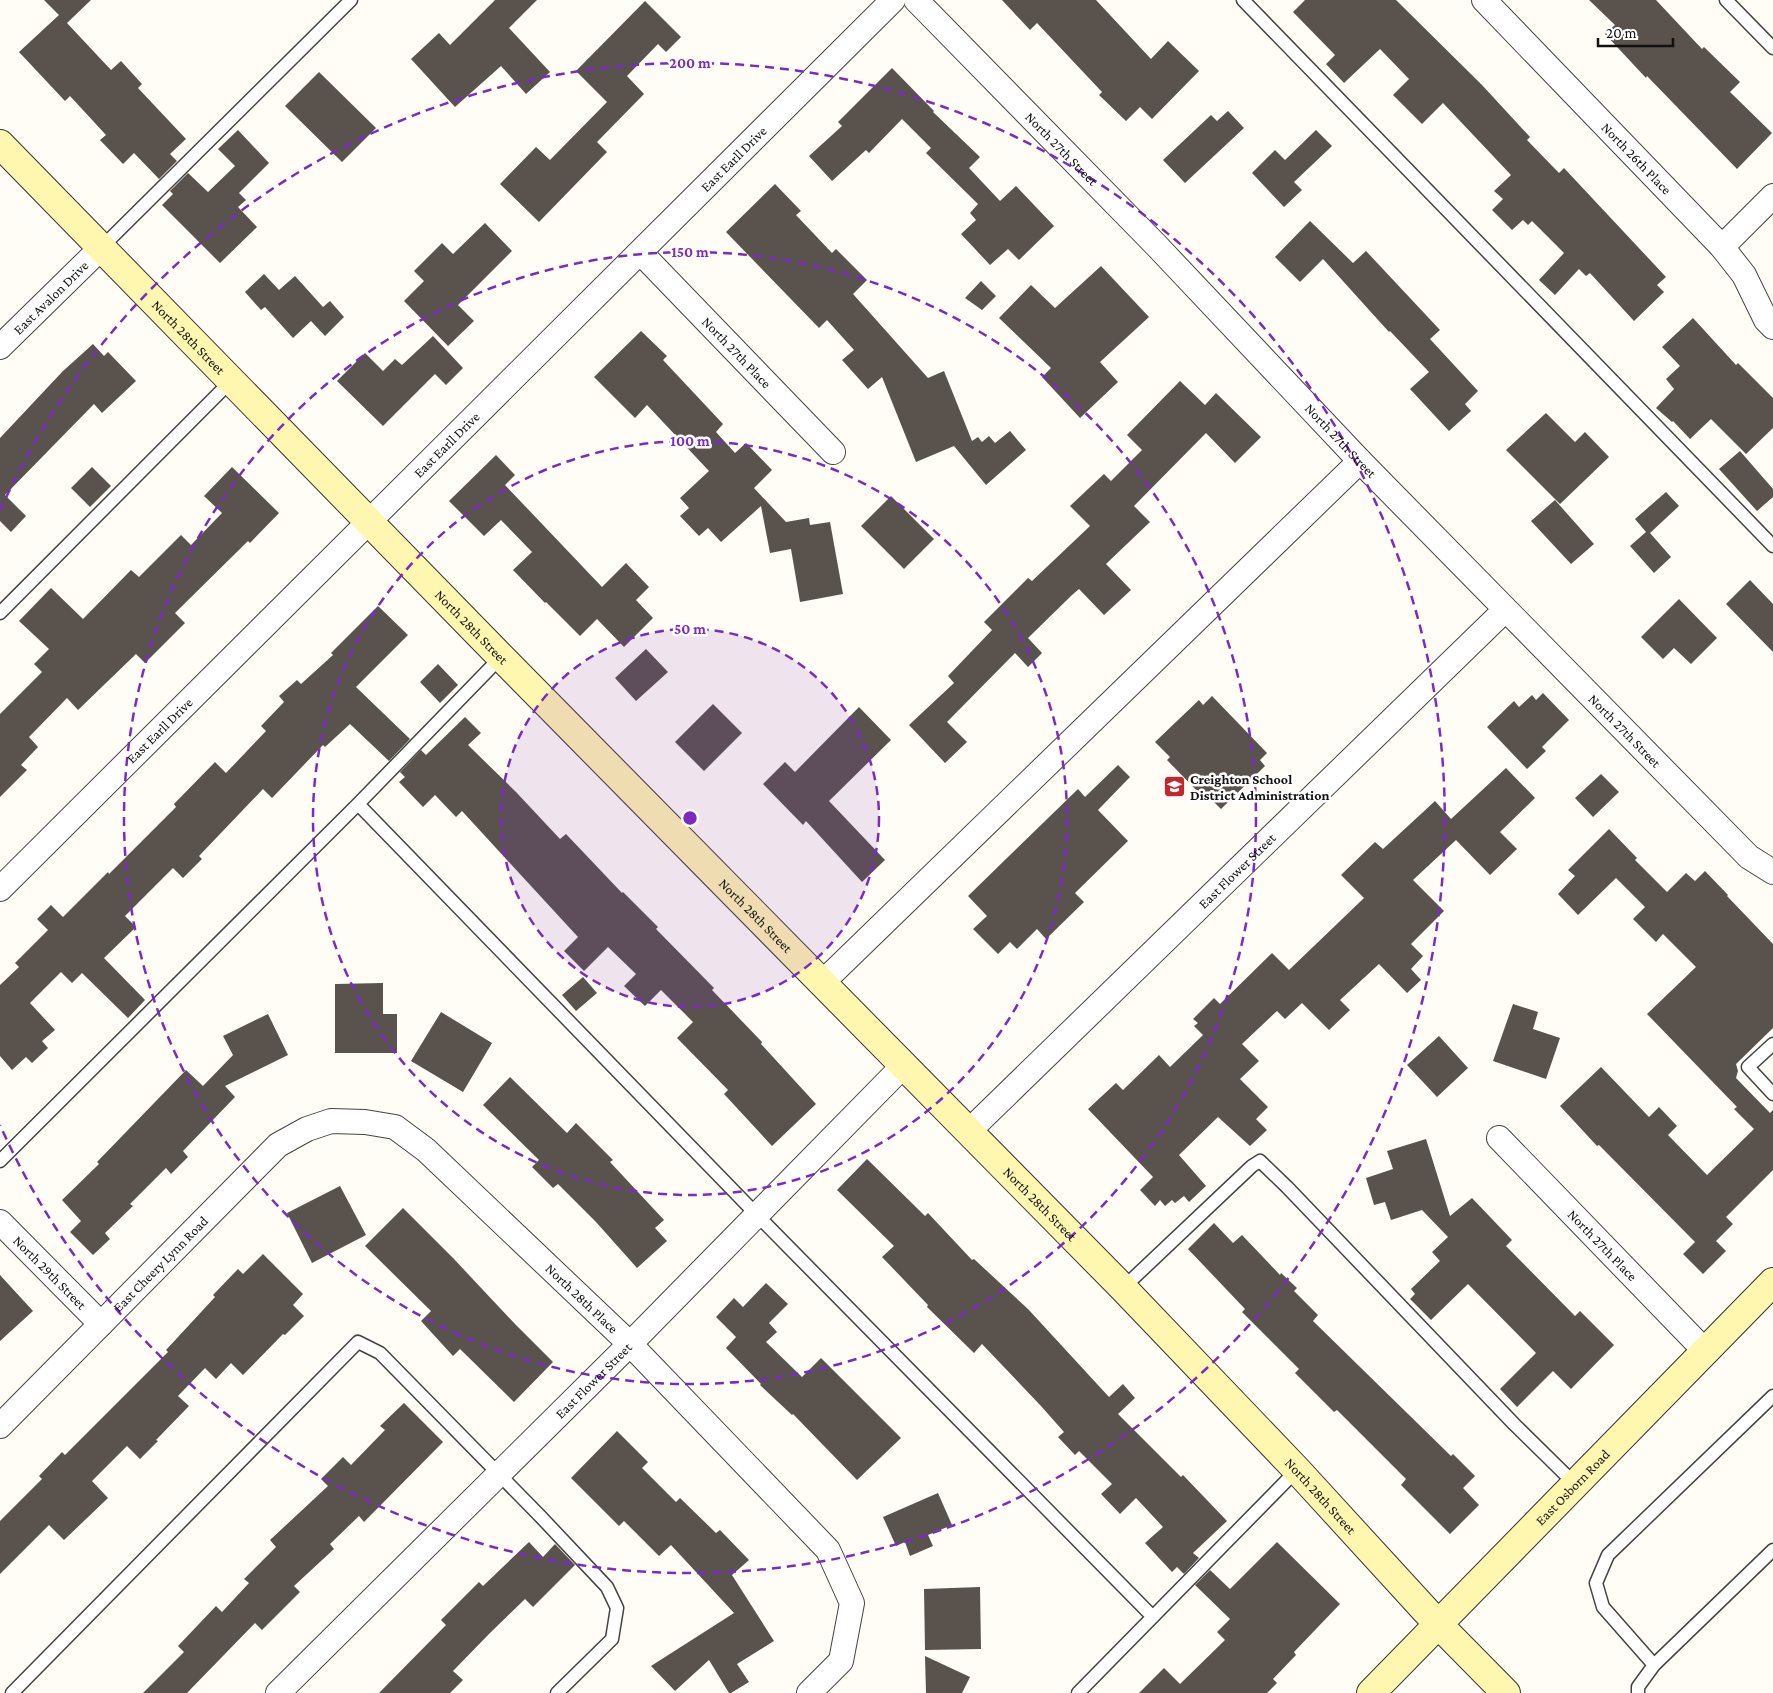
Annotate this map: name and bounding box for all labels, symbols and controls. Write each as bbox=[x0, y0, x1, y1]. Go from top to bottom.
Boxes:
scale bar bbox=[1598, 15, 1673, 47]
text: 20 m bbox=[1606, 25, 1637, 41]
text: 200 m bbox=[669, 55, 711, 71]
street label: North 27th Street bbox=[1022, 109, 1101, 189]
street label: North 26th Place bbox=[1598, 119, 1675, 198]
street label: East Earll Drive bbox=[697, 123, 770, 195]
text: 150 m bbox=[671, 244, 709, 260]
street label: East Avalon Drive bbox=[10, 257, 92, 338]
street label: North 28th Street bbox=[149, 297, 229, 378]
street label: North 27th Place bbox=[699, 313, 775, 391]
street label: North 27th Street bbox=[1302, 400, 1380, 481]
street label: East Earll Drive bbox=[410, 408, 483, 481]
text: 100 m bbox=[670, 433, 710, 449]
street label: North 28th Street bbox=[432, 586, 512, 668]
text: 50 m bbox=[674, 621, 706, 637]
street label: North 27th Street bbox=[1585, 691, 1665, 771]
street label: East Earll Drive bbox=[123, 694, 196, 766]
place label: Creighton School District Administration bbox=[1190, 771, 1329, 803]
school or university icon: Creighton School District Administration bbox=[1162, 775, 1186, 799]
centre of rings bbox=[681, 809, 699, 827]
street label: East Flower Street bbox=[1195, 829, 1279, 912]
street label: North 28th Street bbox=[716, 875, 796, 956]
street label: North 28th Street bbox=[1000, 1164, 1080, 1245]
street label: North 27th Place bbox=[1565, 1206, 1641, 1284]
street label: East Cheery Lynn Road bbox=[110, 1212, 212, 1315]
street label: North 29th Street bbox=[10, 1232, 90, 1313]
street label: North 28th Place bbox=[542, 1260, 622, 1337]
street label: East Flower Street bbox=[552, 1339, 635, 1422]
street label: East Osborn Road bbox=[1532, 1446, 1613, 1528]
street label: North 28th Street bbox=[1282, 1455, 1360, 1538]

